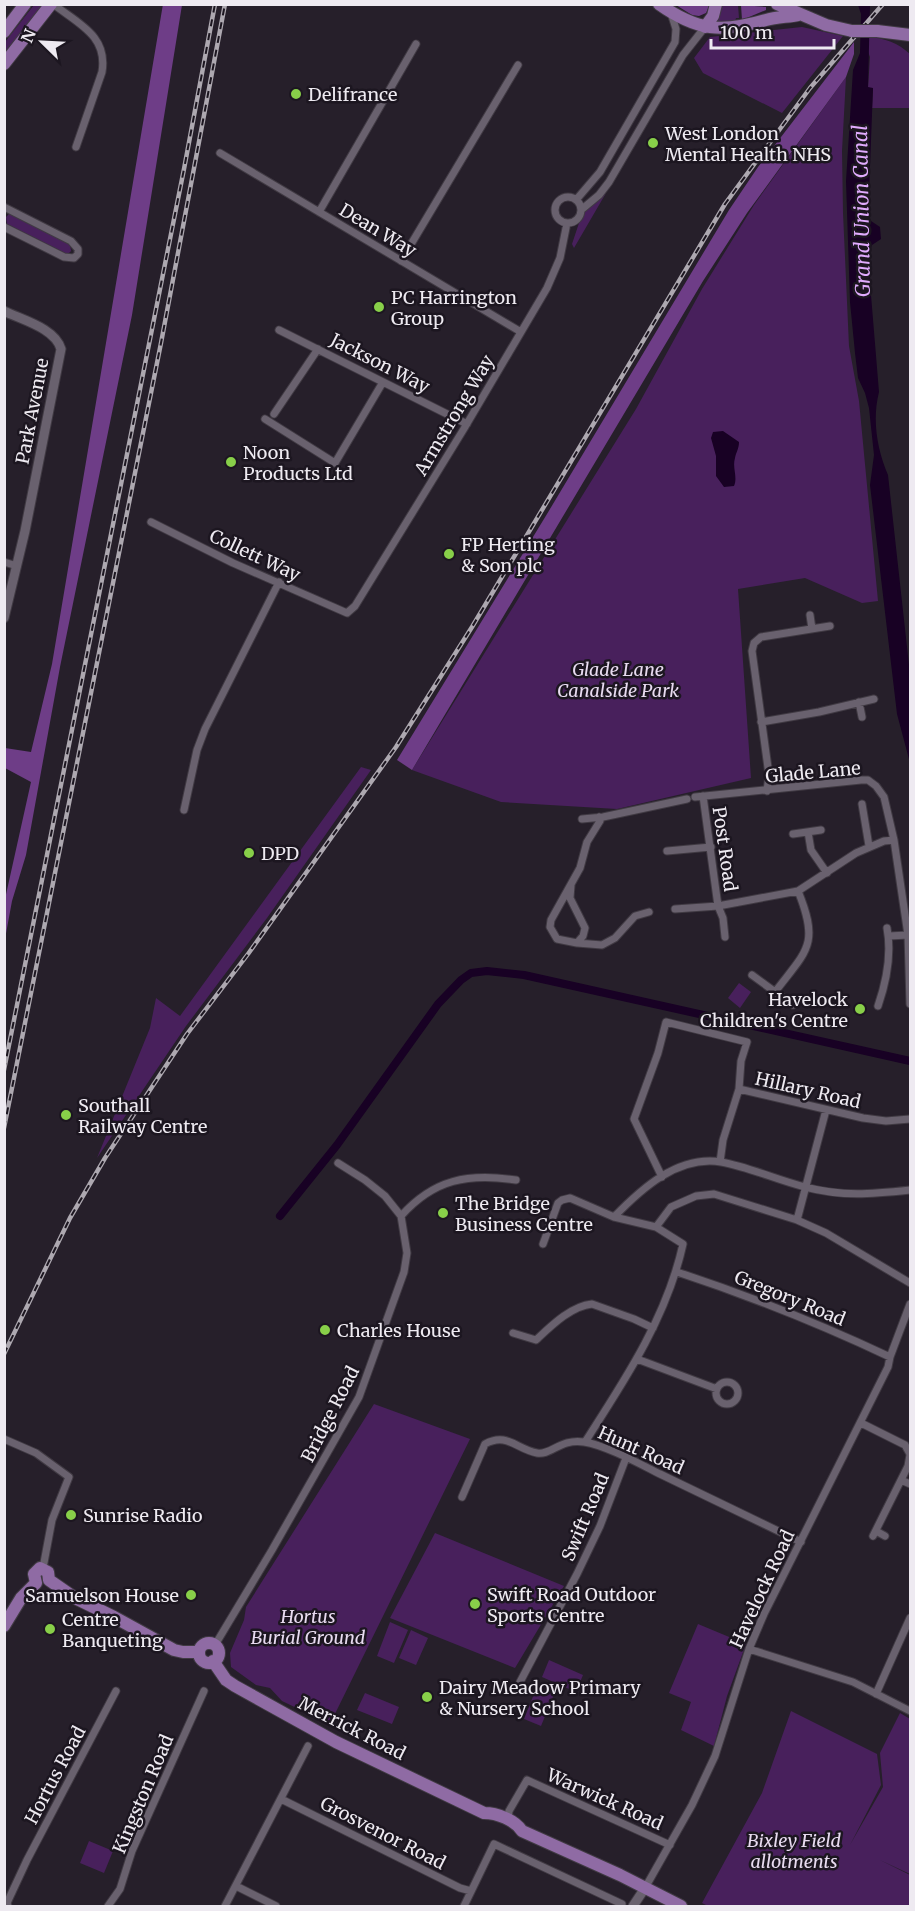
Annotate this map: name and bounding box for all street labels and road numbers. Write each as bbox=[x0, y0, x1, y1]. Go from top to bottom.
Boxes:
street label: Dean Way bbox=[335, 198, 421, 262]
street label: Jackson Way bbox=[325, 328, 434, 398]
street label: Armstrong Way bbox=[408, 350, 499, 480]
street label: Park Avenue bbox=[10, 356, 54, 466]
street label: Collett Way bbox=[206, 524, 305, 586]
street label: Glade Lane bbox=[764, 756, 862, 788]
street label: Post Road bbox=[708, 805, 742, 893]
street label: Hillary Road bbox=[753, 1067, 863, 1113]
street label: Gregory Road bbox=[731, 1265, 849, 1331]
street label: Bridge Road bbox=[296, 1362, 364, 1466]
street label: Hunt Road bbox=[594, 1421, 688, 1479]
street label: Swift Road bbox=[556, 1469, 614, 1565]
street label: Havelock Road bbox=[725, 1526, 800, 1652]
street label: Merrick Road bbox=[295, 1691, 410, 1765]
street label: Hortus Road bbox=[20, 1722, 91, 1828]
street label: Kingston Road bbox=[108, 1731, 179, 1857]
street label: Warwick Road bbox=[542, 1763, 667, 1835]
street label: Grosvenor Road bbox=[317, 1792, 450, 1875]

